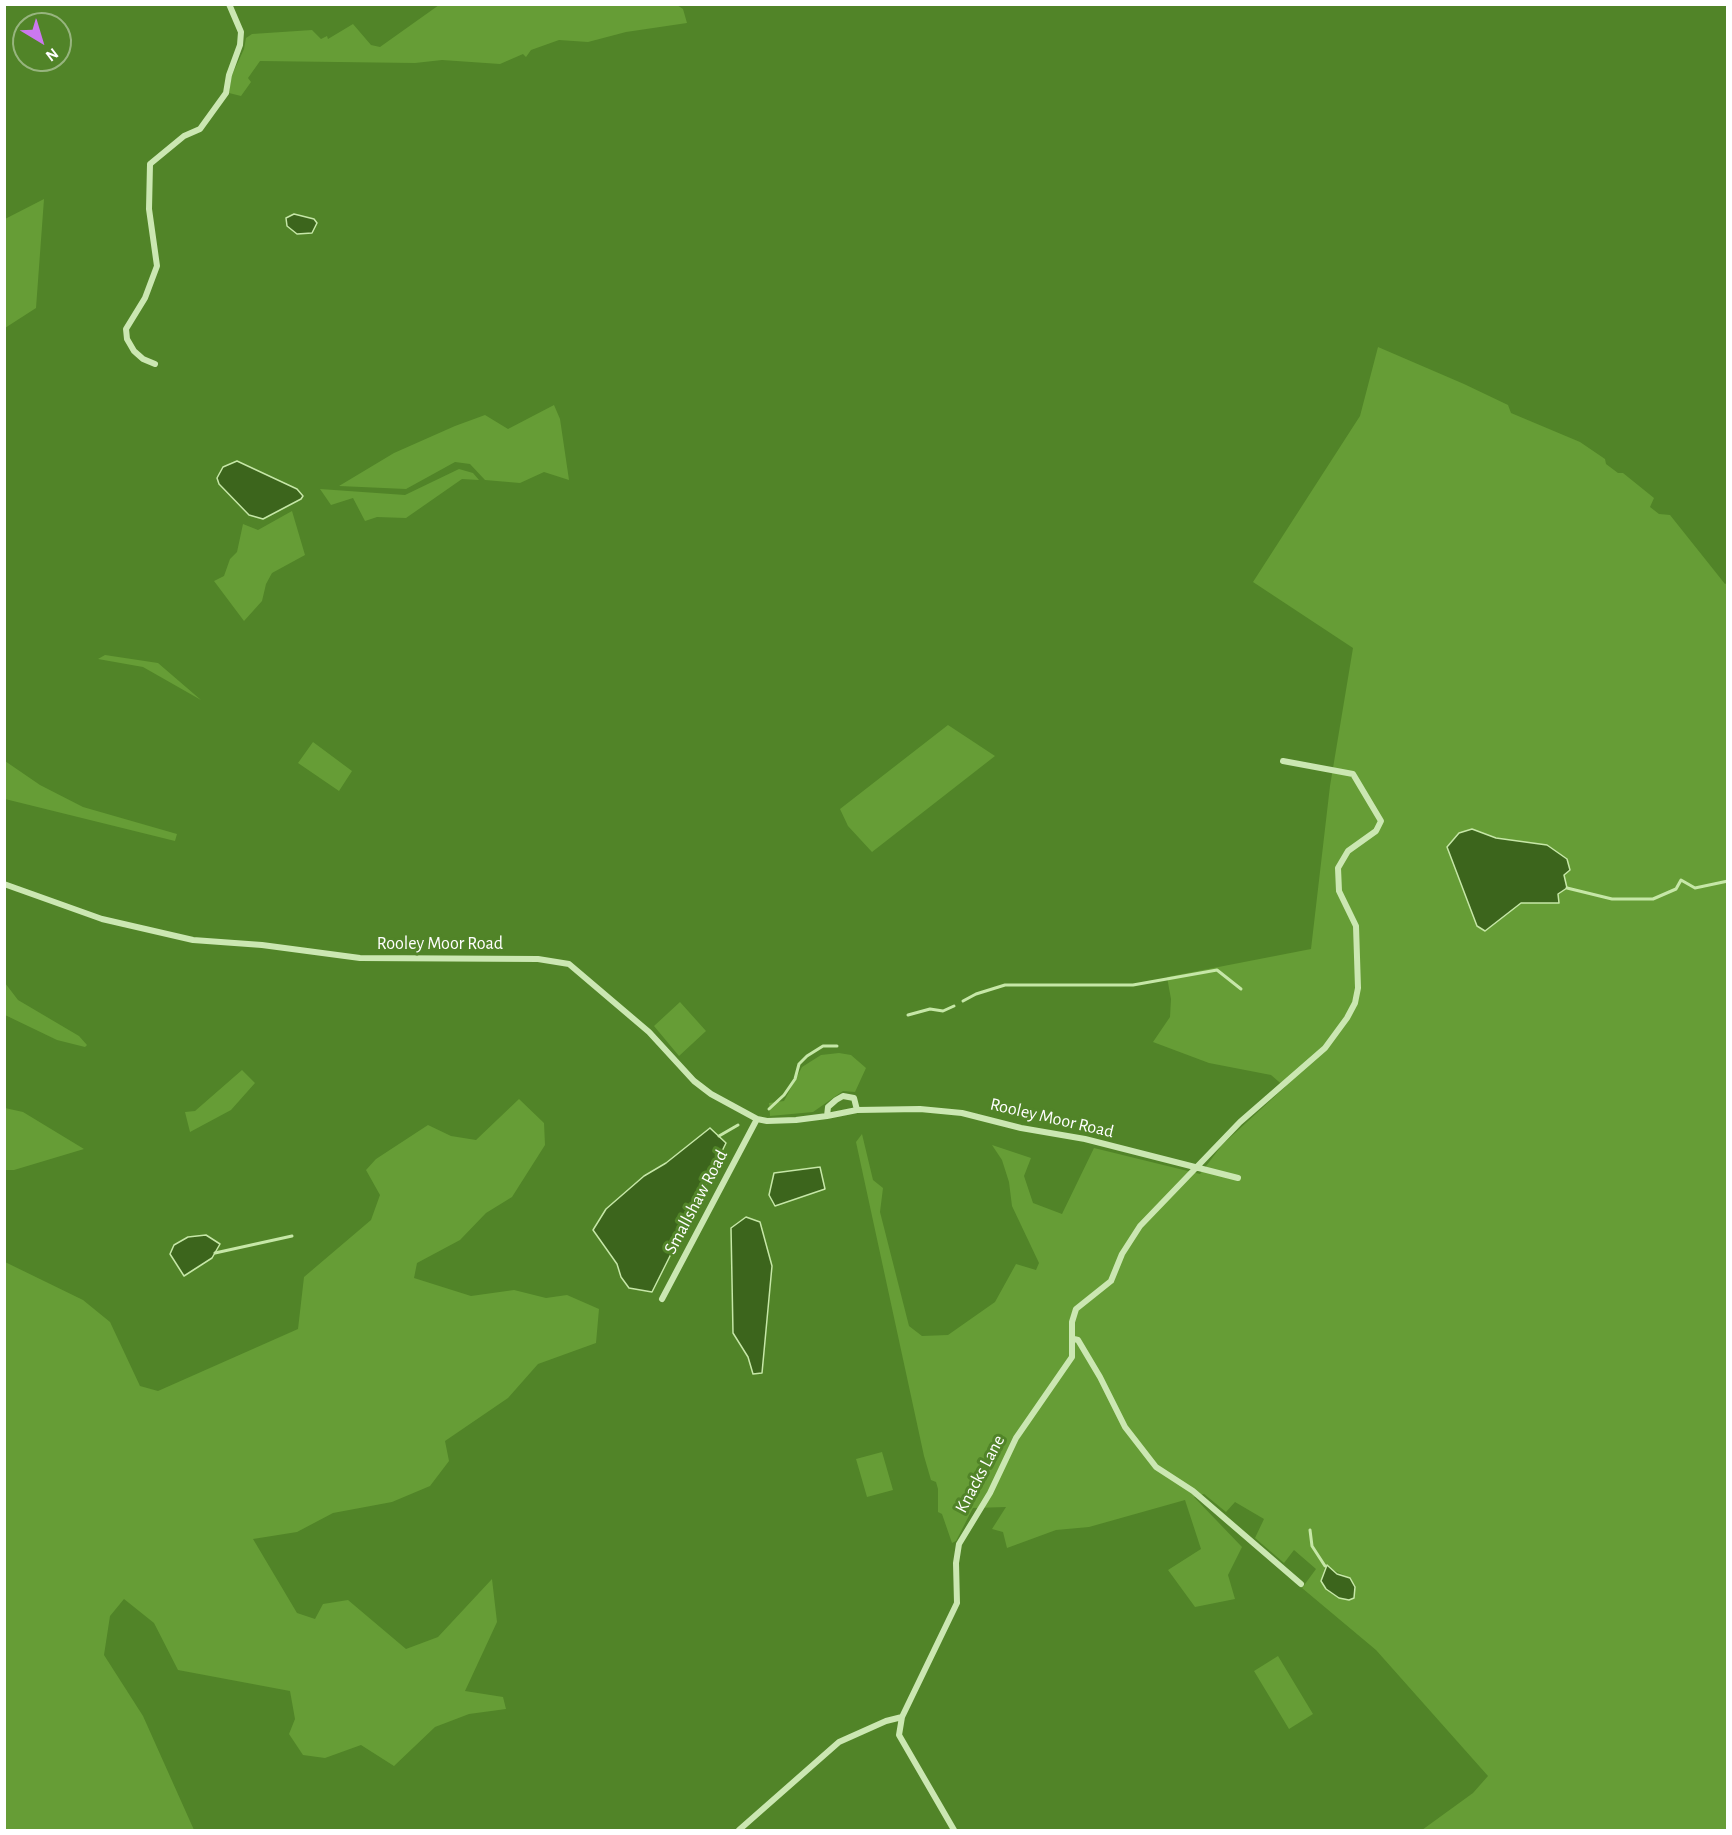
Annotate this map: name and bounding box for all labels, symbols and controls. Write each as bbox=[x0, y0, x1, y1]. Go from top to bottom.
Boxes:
north arrow bbox=[12, 12, 72, 72]
text: N bbox=[43, 45, 61, 64]
street label: Rooley Moor Road bbox=[377, 933, 503, 955]
street label: Rooley Moor Road bbox=[988, 1093, 1116, 1143]
street label: Smallshaw Road bbox=[659, 1146, 733, 1258]
street label: Knacks Lane bbox=[950, 1431, 1010, 1517]

